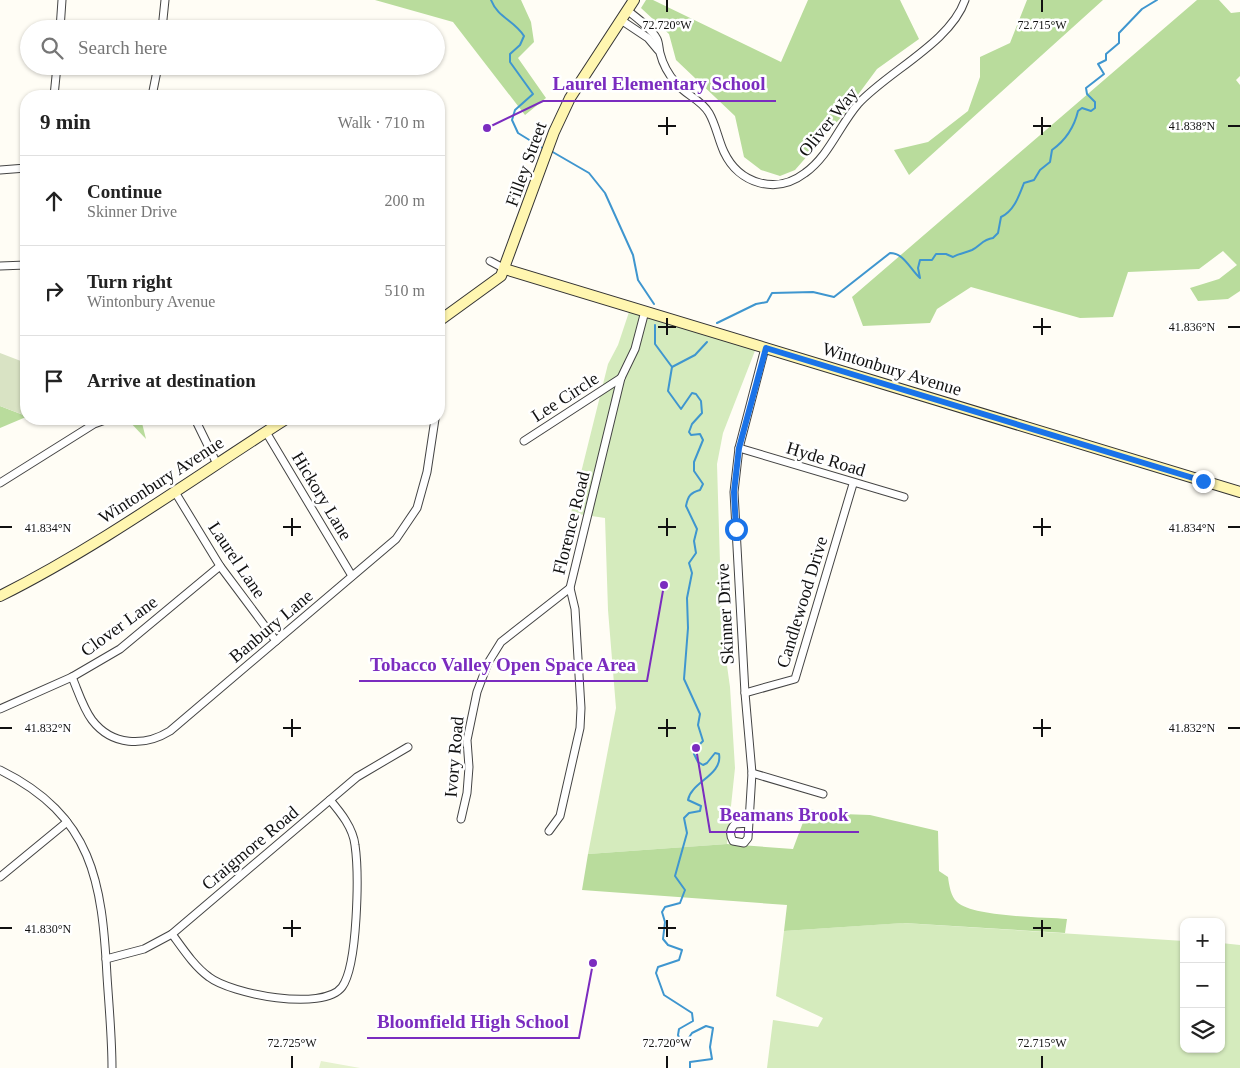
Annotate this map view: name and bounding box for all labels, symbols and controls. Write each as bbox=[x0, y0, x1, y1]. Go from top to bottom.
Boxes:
text: 72.720°W bbox=[642, 18, 692, 32]
text: 72.715°W bbox=[1017, 18, 1067, 32]
search box bbox=[20, 20, 445, 75]
icon: search bbox=[38, 34, 66, 62]
text: Search here bbox=[78, 37, 167, 58]
callout: Laurel Elementary School bbox=[543, 67, 776, 101]
text: Laurel Elementary School bbox=[553, 73, 765, 94]
street label: Oliver Way bbox=[794, 84, 862, 160]
text: 9 min bbox=[40, 110, 91, 134]
text: Walk · 710 m bbox=[338, 114, 425, 131]
street label: Filley Street bbox=[501, 119, 551, 209]
text: 41.838°N bbox=[1169, 119, 1216, 133]
text: Continue bbox=[87, 181, 162, 202]
icon: ahead bbox=[40, 187, 68, 215]
text: 200 m bbox=[385, 192, 425, 209]
text: Skinner Drive bbox=[87, 203, 177, 220]
text: Turn right bbox=[87, 271, 172, 292]
icon: right bbox=[40, 277, 68, 305]
text: 510 m bbox=[385, 282, 425, 299]
text: Wintonbury Avenue bbox=[87, 293, 215, 310]
text: 41.836°N bbox=[1169, 320, 1216, 334]
street label: Wintonbury Avenue bbox=[820, 338, 964, 400]
icon: arrive bbox=[40, 367, 68, 395]
street label: Lee Circle bbox=[528, 368, 602, 426]
text: Arrive at destination bbox=[87, 370, 256, 391]
street label: Wintonbury Avenue bbox=[95, 432, 227, 528]
street label: Hyde Road bbox=[784, 438, 868, 480]
street label: Hickory Lane bbox=[288, 448, 356, 544]
street label: Florence Road bbox=[549, 469, 593, 577]
route end bbox=[1192, 470, 1215, 493]
street label: Laurel Lane bbox=[204, 518, 270, 602]
route start bbox=[725, 518, 748, 541]
text: 41.834°N bbox=[25, 521, 72, 535]
text: 41.834°N bbox=[1169, 521, 1216, 535]
street label: Candlewood Drive bbox=[772, 534, 832, 670]
street label: Skinner Drive bbox=[712, 563, 738, 665]
street label: Banbury Lane bbox=[225, 585, 317, 667]
street label: Clover Lane bbox=[77, 592, 161, 660]
callout: Tobacco Valley Open Space Area bbox=[359, 647, 647, 681]
text: Tobacco Valley Open Space Area bbox=[370, 654, 637, 675]
street label: Ivory Road bbox=[440, 716, 468, 798]
text: 41.832°N bbox=[25, 721, 72, 735]
text: 41.832°N bbox=[1169, 721, 1216, 735]
callout: Beamans Brook bbox=[710, 798, 859, 832]
street label: Craigmore Road bbox=[198, 802, 302, 894]
text: Beamans Brook bbox=[720, 804, 849, 825]
map controls bbox=[1180, 918, 1225, 1053]
button: + bbox=[1180, 918, 1225, 963]
text: 41.830°N bbox=[25, 922, 72, 936]
button: − bbox=[1180, 963, 1225, 1008]
callout: Bloomfield High School bbox=[367, 1004, 579, 1038]
button: layers bbox=[1180, 1008, 1225, 1053]
text: Bloomfield High School bbox=[377, 1011, 569, 1032]
text: 72.725°W bbox=[267, 1036, 317, 1050]
text: 72.720°W bbox=[642, 1036, 692, 1050]
text: 72.715°W bbox=[1017, 1036, 1067, 1050]

